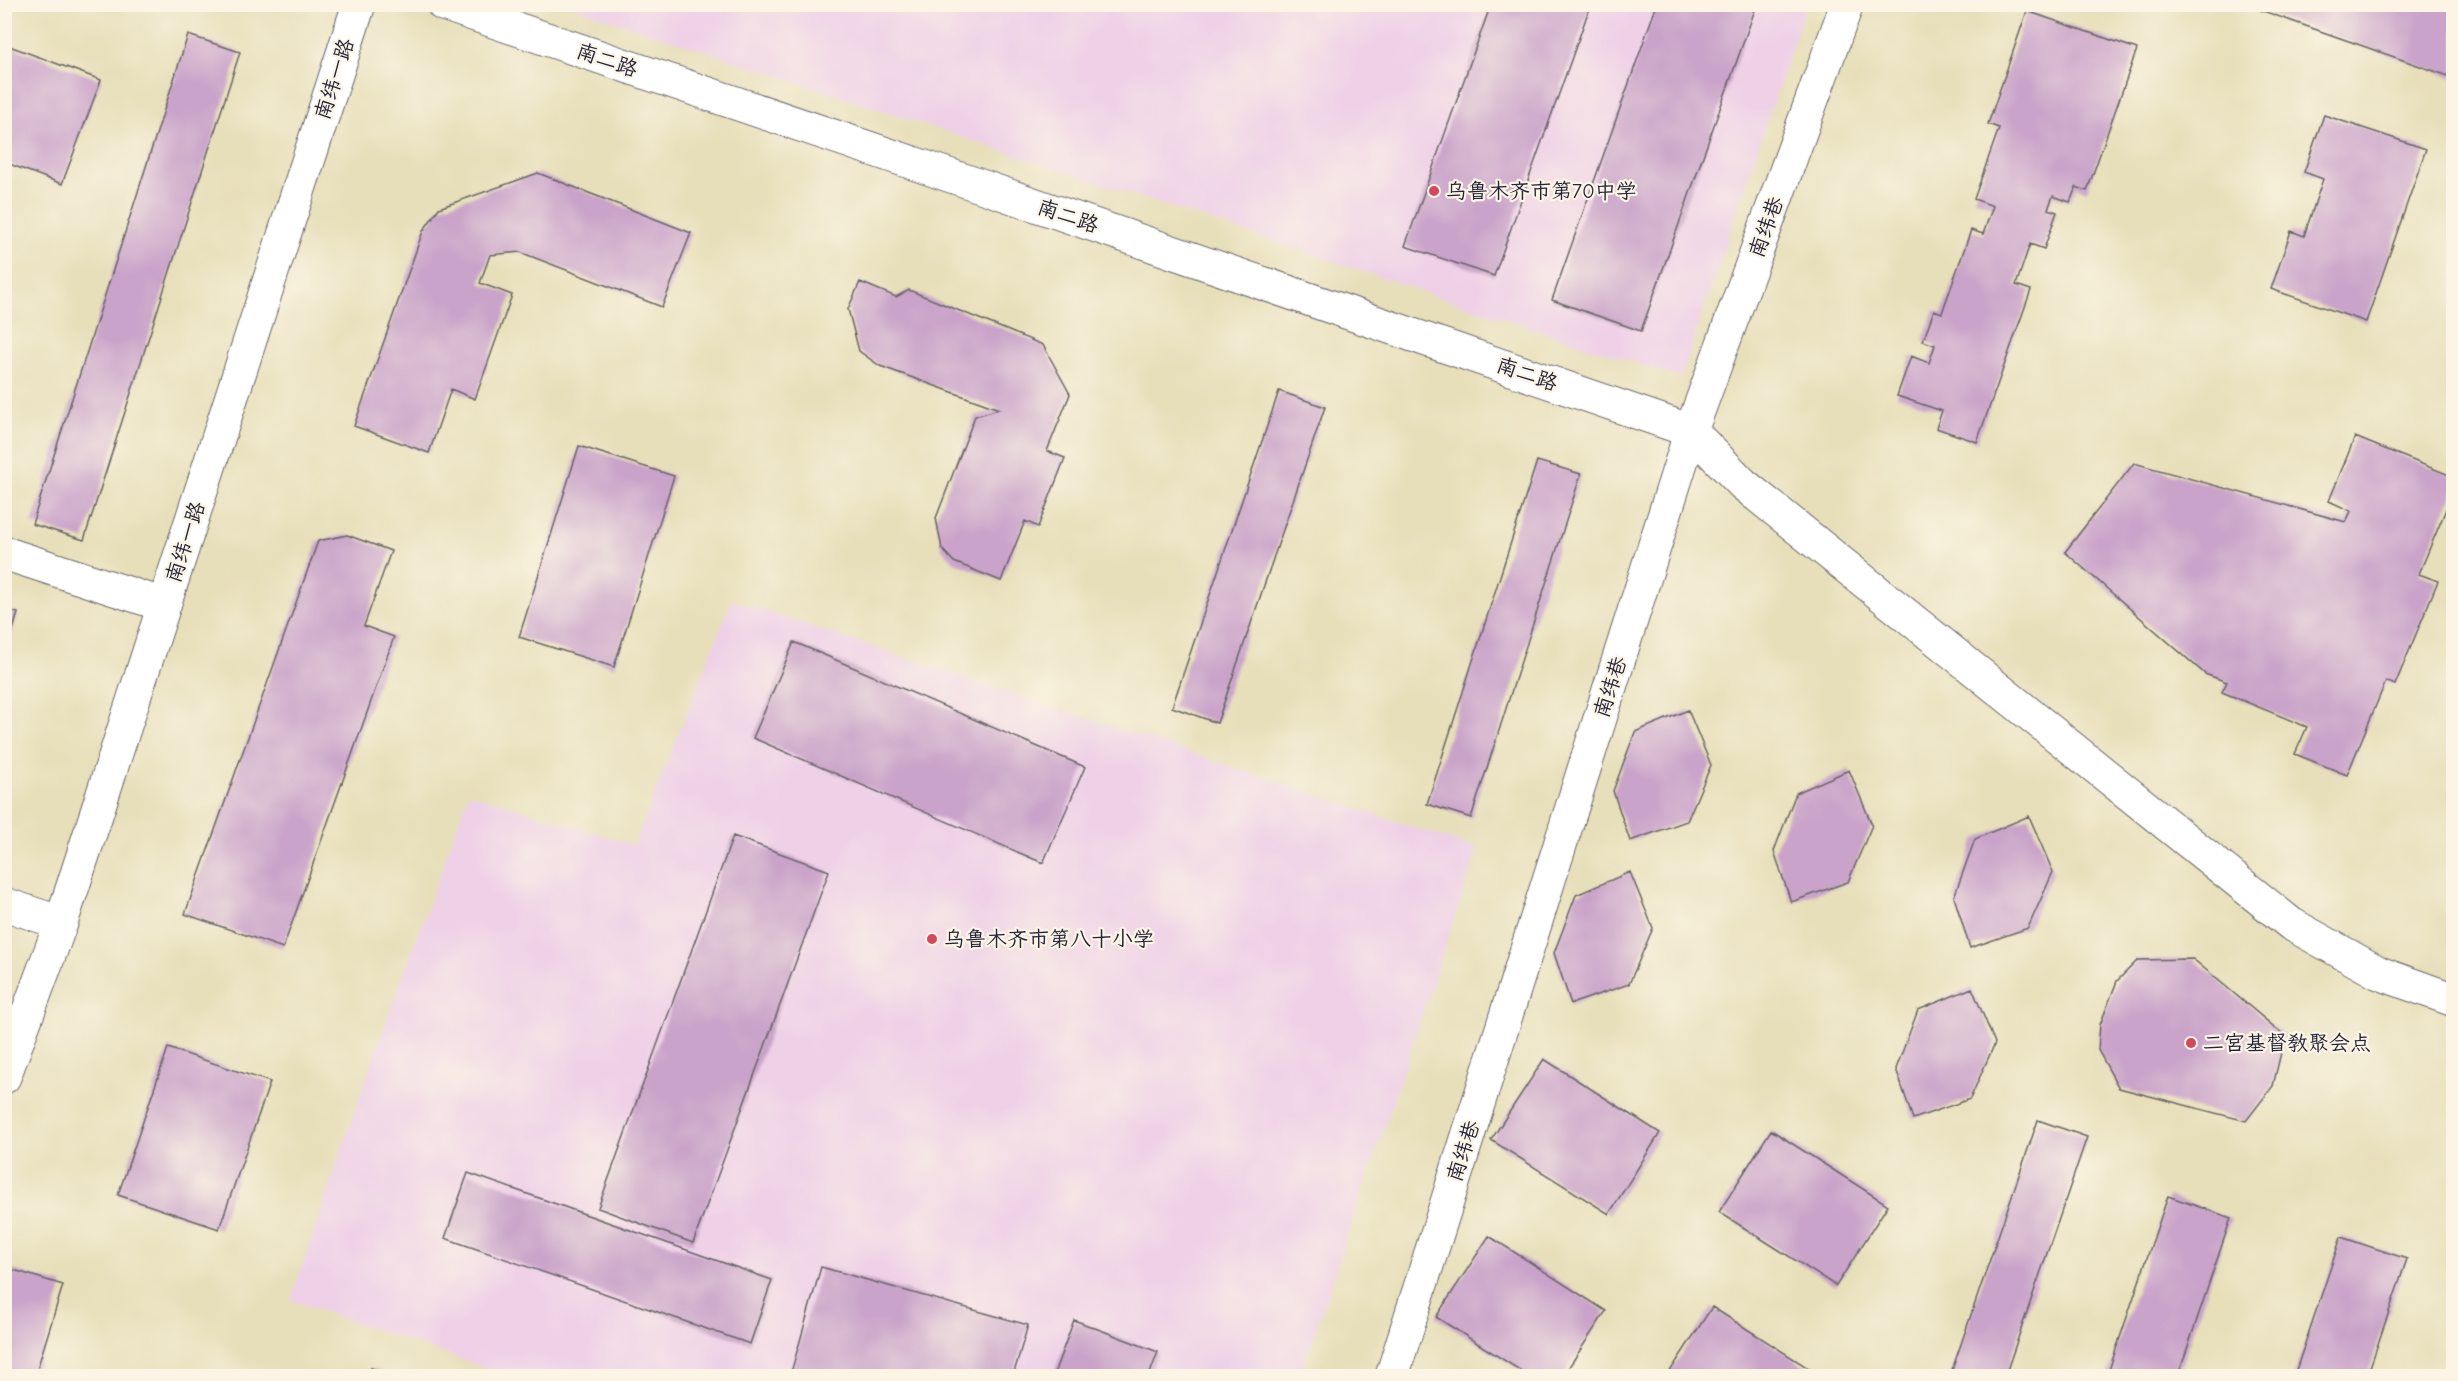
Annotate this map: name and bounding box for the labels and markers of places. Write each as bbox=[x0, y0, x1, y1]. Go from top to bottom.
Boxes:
place label: 乌鲁木齐市第70中学 bbox=[1446, 179, 1637, 203]
marker: 乌鲁木齐市第70中学 bbox=[1427, 184, 1441, 198]
place label: 乌鲁木齐市第八十小学 bbox=[944, 927, 1154, 951]
marker: 乌鲁木齐市第八十小学 bbox=[925, 932, 939, 946]
place label: 二宫基督教聚会点 bbox=[2203, 1031, 2371, 1055]
marker: 二宫基督教聚会点 bbox=[2184, 1036, 2198, 1050]

